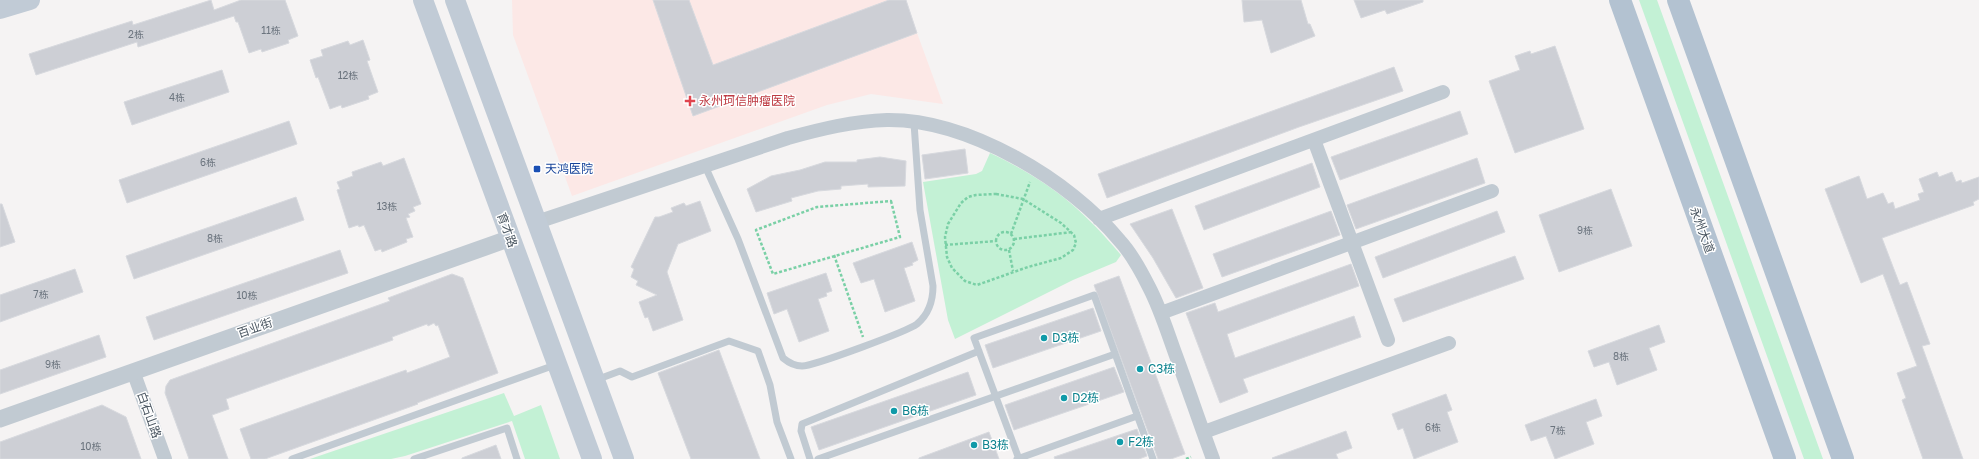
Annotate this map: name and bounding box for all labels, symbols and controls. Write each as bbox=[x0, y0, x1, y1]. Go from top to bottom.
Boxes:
house number: 11栋 bbox=[261, 24, 281, 36]
house number: 2栋 bbox=[128, 28, 144, 40]
house number: 12栋 bbox=[338, 69, 358, 81]
house number: 4栋 bbox=[169, 91, 185, 103]
place label: 永州珂信肿瘤医院 bbox=[699, 93, 795, 108]
marker: 永州珂信肿瘤医院 bbox=[684, 95, 696, 107]
house number: 6栋 bbox=[200, 156, 216, 168]
place label: 天鸿医院 bbox=[545, 161, 593, 176]
marker: 天鸿医院 bbox=[532, 164, 542, 174]
house number: 13栋 bbox=[377, 200, 397, 212]
street label: 永州大道 bbox=[1687, 205, 1718, 255]
street label: 育才路 bbox=[494, 210, 521, 249]
house number: 9栋 bbox=[1577, 224, 1593, 236]
house number: 8栋 bbox=[207, 232, 223, 244]
house number: 7栋 bbox=[33, 288, 49, 300]
house number: 10栋 bbox=[236, 289, 258, 301]
street label: 百业街 bbox=[235, 315, 274, 340]
place label: D3栋 bbox=[1052, 330, 1079, 345]
marker: D3栋 bbox=[1039, 333, 1049, 343]
house number: 8栋 bbox=[1613, 350, 1629, 362]
house number: 9栋 bbox=[45, 358, 61, 370]
place label: C3栋 bbox=[1148, 361, 1175, 376]
marker: C3栋 bbox=[1135, 364, 1145, 374]
street label: 白石山路 bbox=[134, 390, 165, 440]
place label: D2栋 bbox=[1072, 390, 1099, 405]
marker: D2栋 bbox=[1059, 393, 1069, 403]
place label: B6栋 bbox=[902, 403, 929, 418]
marker: B6栋 bbox=[889, 406, 899, 416]
house number: 6栋 bbox=[1425, 421, 1441, 433]
house number: 7栋 bbox=[1550, 424, 1566, 436]
place label: F2栋 bbox=[1128, 434, 1154, 449]
place label: B3栋 bbox=[982, 437, 1009, 452]
marker: F2栋 bbox=[1115, 437, 1125, 447]
house number: 10栋 bbox=[80, 440, 102, 452]
marker: B3栋 bbox=[969, 440, 979, 450]

